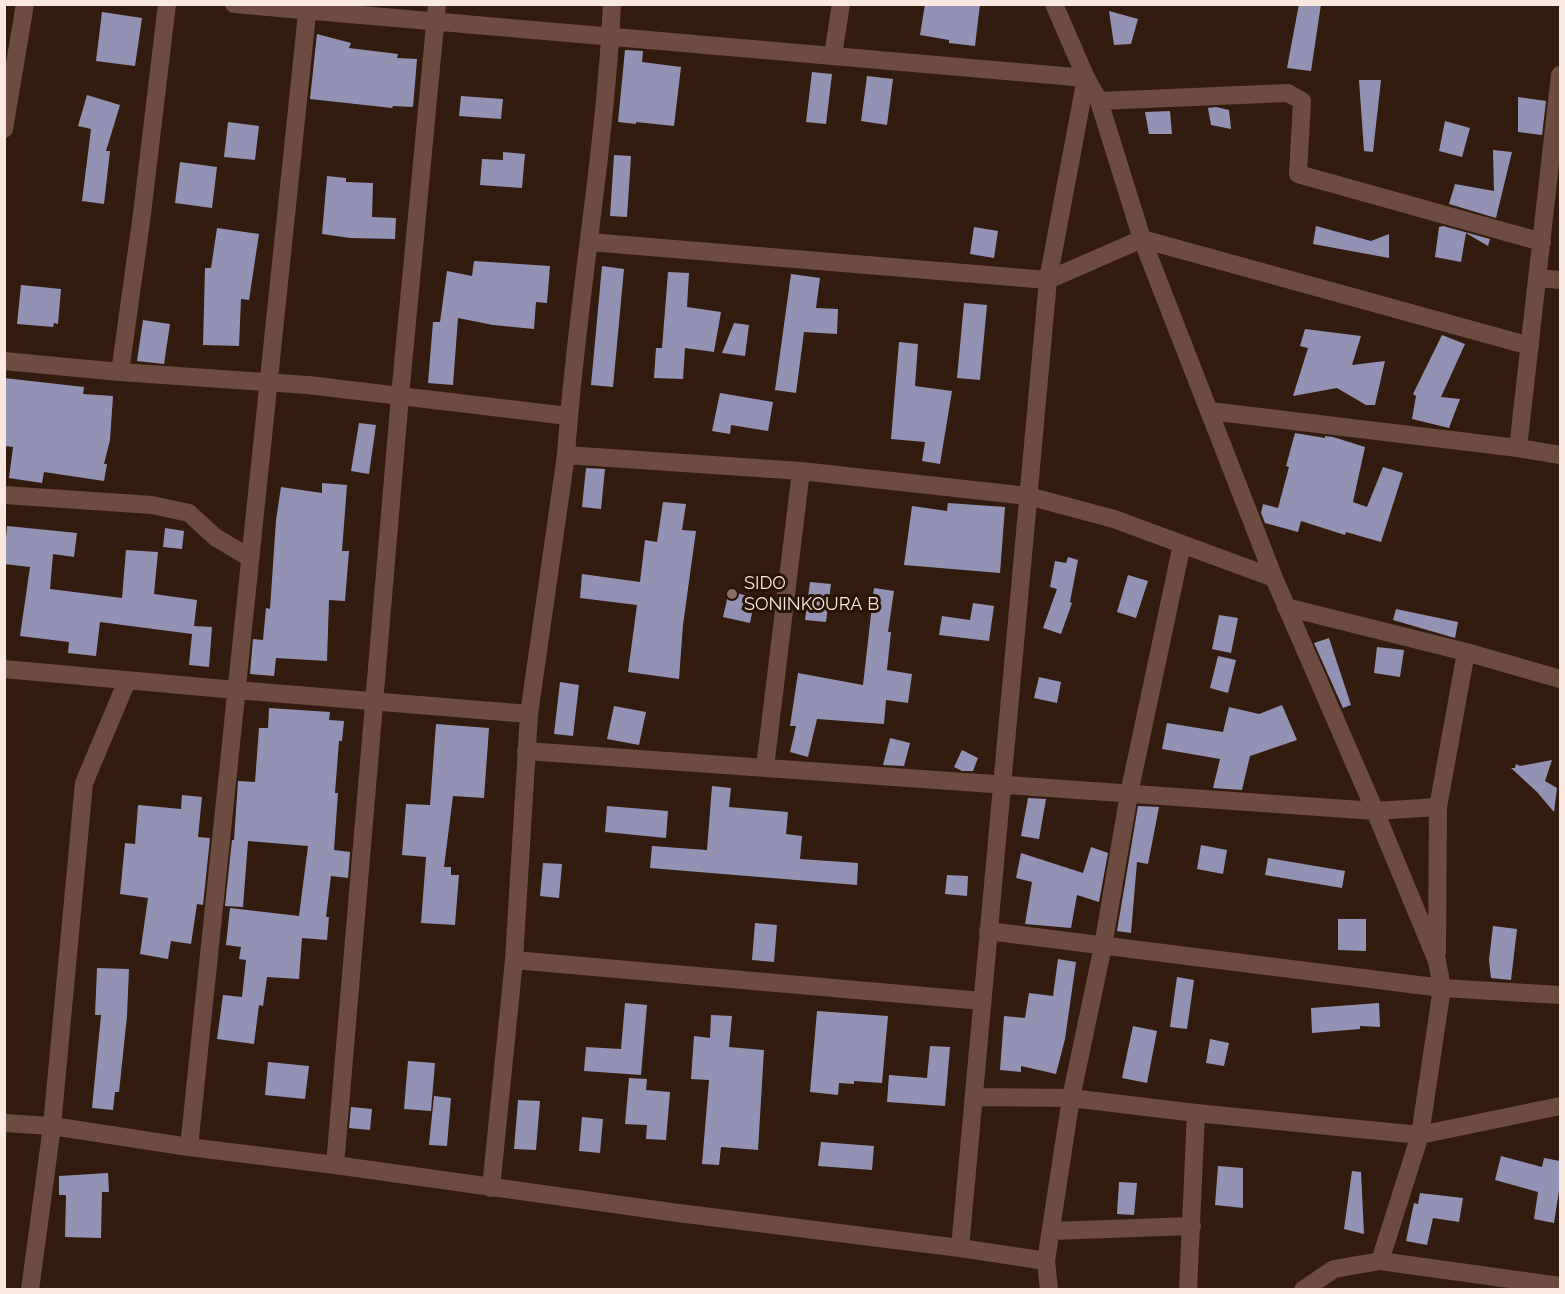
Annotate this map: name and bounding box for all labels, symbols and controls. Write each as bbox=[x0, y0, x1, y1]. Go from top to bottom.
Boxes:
place label: SIDO SONINKOURA B bbox=[744, 573, 879, 616]
marker: SIDO SONINKOURA B bbox=[725, 587, 739, 601]

